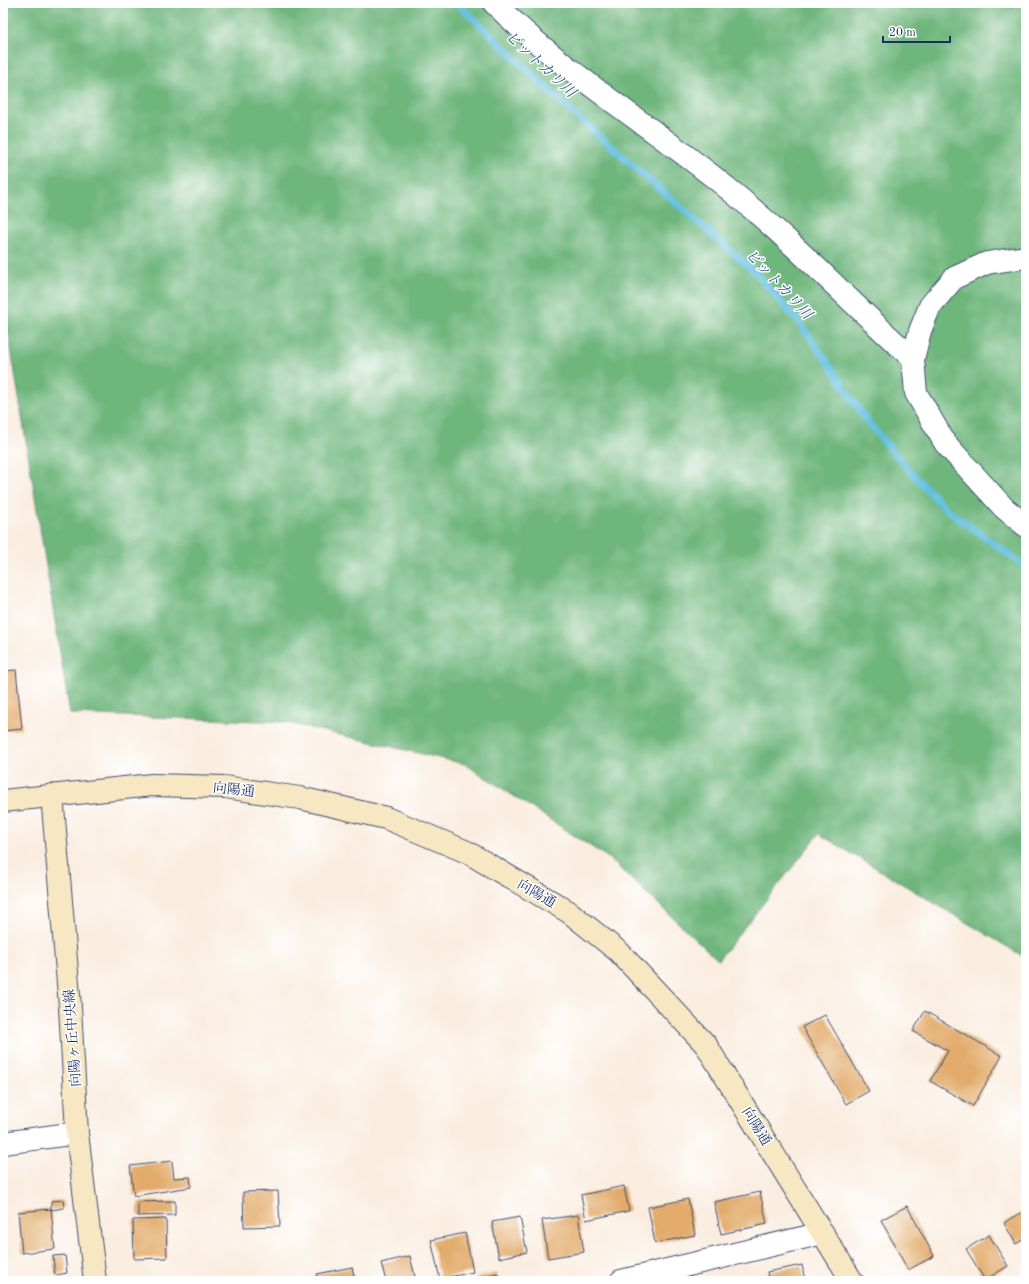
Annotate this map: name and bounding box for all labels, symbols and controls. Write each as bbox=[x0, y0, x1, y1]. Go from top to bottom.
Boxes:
scale bar bbox=[883, 18, 950, 44]
text: 20 m bbox=[889, 27, 916, 39]
water label: ピットカリ川 bbox=[502, 29, 580, 102]
water label: ピットカリ川 bbox=[742, 247, 816, 324]
street label: 向陽通 bbox=[212, 780, 256, 799]
street label: 向陽通 bbox=[515, 876, 559, 910]
street label: 向陽ヶ丘中央線 bbox=[62, 989, 83, 1087]
street label: 向陽通 bbox=[739, 1104, 774, 1148]

